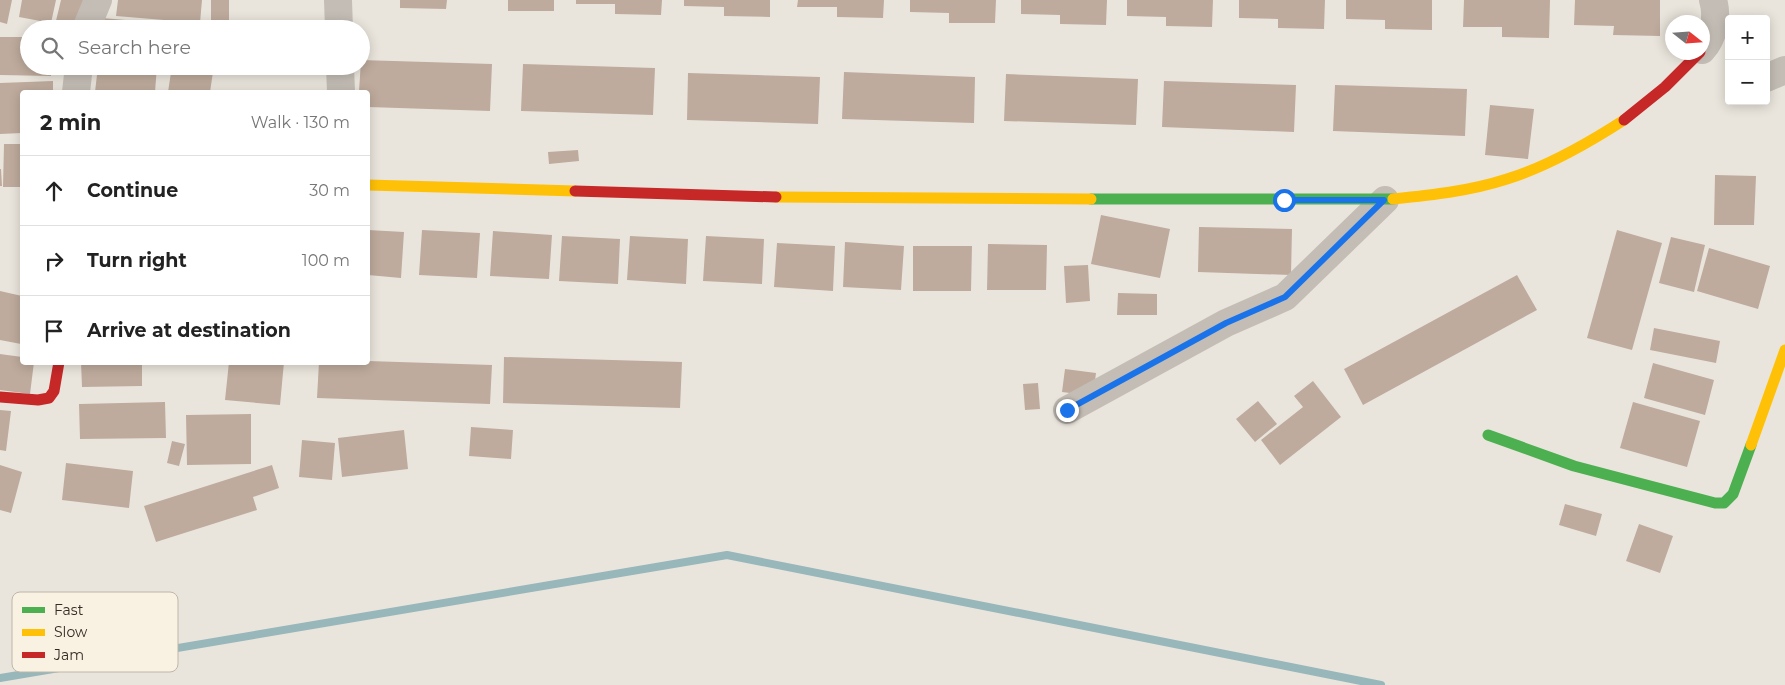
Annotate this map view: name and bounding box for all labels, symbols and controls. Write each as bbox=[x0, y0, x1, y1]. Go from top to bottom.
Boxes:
north arrow bbox=[1665, 15, 1710, 60]
map controls bbox=[1725, 15, 1770, 105]
button: + bbox=[1725, 15, 1770, 60]
search box bbox=[20, 20, 370, 75]
icon: search bbox=[38, 34, 66, 62]
text: Search here bbox=[78, 36, 191, 59]
button: − bbox=[1725, 60, 1770, 105]
text: 2 min bbox=[40, 110, 101, 135]
text: Walk · 130 m bbox=[251, 113, 350, 132]
icon: ahead bbox=[40, 177, 68, 205]
text: Continue bbox=[87, 179, 178, 202]
text: 30 m bbox=[309, 181, 350, 200]
route start bbox=[1273, 189, 1296, 212]
icon: right bbox=[40, 247, 68, 275]
text: Turn right bbox=[87, 249, 187, 272]
text: 100 m bbox=[302, 251, 350, 270]
icon: arrive bbox=[40, 317, 68, 345]
text: Arrive at destination bbox=[87, 319, 291, 342]
route end bbox=[1056, 399, 1079, 422]
legend bbox=[12, 592, 178, 672]
text: Fast bbox=[54, 601, 84, 619]
text: Slow bbox=[54, 623, 88, 641]
text: Jam bbox=[53, 646, 84, 664]

